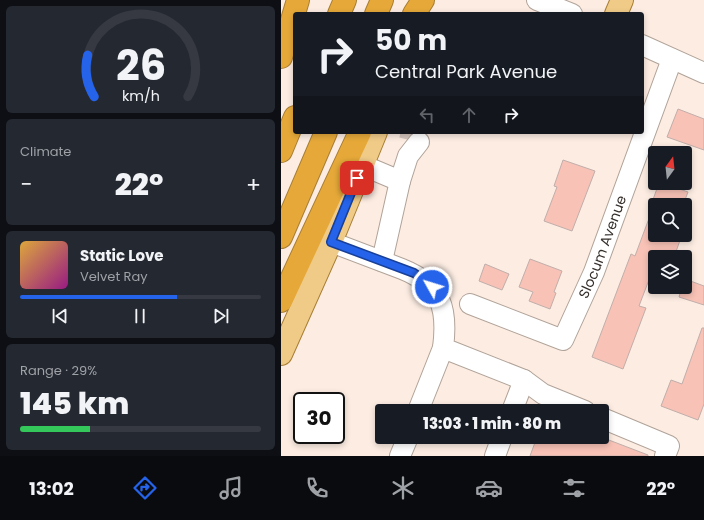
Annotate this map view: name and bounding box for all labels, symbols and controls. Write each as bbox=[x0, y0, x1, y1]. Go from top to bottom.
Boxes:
text: 50 m bbox=[375, 21, 447, 60]
icon: right bbox=[309, 28, 361, 80]
text: 26 bbox=[115, 36, 166, 95]
text: Central Park Avenue bbox=[375, 59, 557, 84]
text: km/h bbox=[121, 86, 160, 106]
icon: left bbox=[416, 104, 438, 126]
icon: ahead bbox=[458, 104, 480, 126]
icon: right bbox=[500, 104, 522, 126]
text: Climate bbox=[20, 142, 71, 161]
north arrow bbox=[648, 146, 692, 190]
map controls bbox=[648, 146, 692, 294]
pin bbox=[340, 161, 374, 195]
text: 22° bbox=[115, 163, 163, 206]
icon: arrive bbox=[346, 167, 368, 189]
text: − bbox=[20, 169, 32, 200]
text: + bbox=[246, 169, 261, 200]
street label: Slocum Avenue bbox=[573, 192, 631, 302]
button: search bbox=[648, 198, 692, 242]
text: Static Love bbox=[80, 245, 164, 266]
button: layers bbox=[648, 250, 692, 294]
position arrow bbox=[411, 266, 453, 308]
text: Velvet Ray bbox=[80, 267, 148, 286]
icon: previous bbox=[49, 305, 71, 327]
icon: pause bbox=[129, 305, 151, 327]
icon: next bbox=[210, 305, 232, 327]
text: Range · 29% bbox=[20, 361, 97, 380]
text: 145 km bbox=[20, 382, 129, 425]
speed limit sign: 30 bbox=[293, 392, 345, 444]
text: 13:03 · 1 min · 80 m bbox=[423, 413, 561, 434]
icon: directions bbox=[131, 474, 159, 502]
icon: music bbox=[217, 474, 245, 502]
icon: phone bbox=[303, 474, 331, 502]
icon: climate bbox=[389, 474, 417, 502]
icon: car bbox=[475, 474, 503, 502]
icon: filters bbox=[560, 474, 588, 502]
text: 13:02 bbox=[29, 476, 74, 501]
text: 22° bbox=[646, 476, 675, 501]

